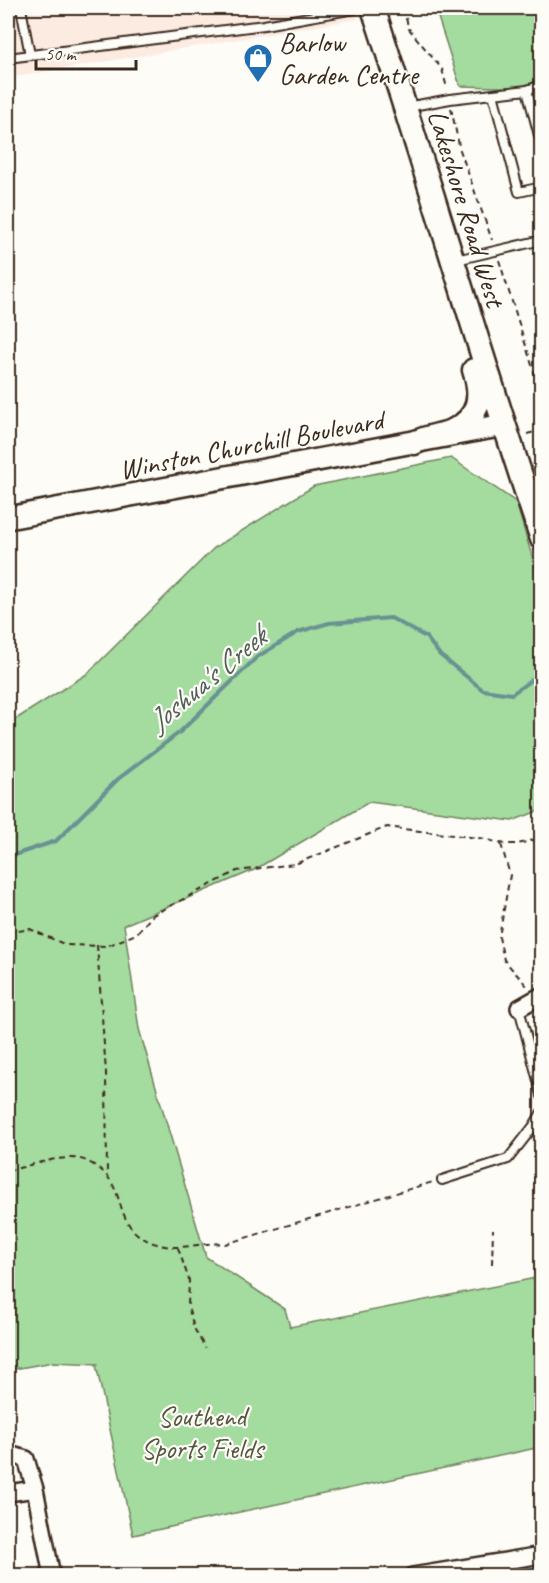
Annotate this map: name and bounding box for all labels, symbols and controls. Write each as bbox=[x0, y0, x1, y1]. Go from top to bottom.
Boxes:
place label: Barlow Garden Centre bbox=[279, 25, 420, 92]
scale bar bbox=[36, 33, 136, 71]
shop icon: Barlow Garden Centre bbox=[242, 42, 274, 84]
text: 50 m bbox=[45, 43, 78, 65]
street label: Lakeshore Road West bbox=[420, 106, 514, 313]
street label: Winston Churchill Boulevard bbox=[116, 401, 390, 487]
water label: Joshua's Creek bbox=[138, 615, 279, 741]
park label: Southend Sports Fields bbox=[141, 1399, 265, 1466]

